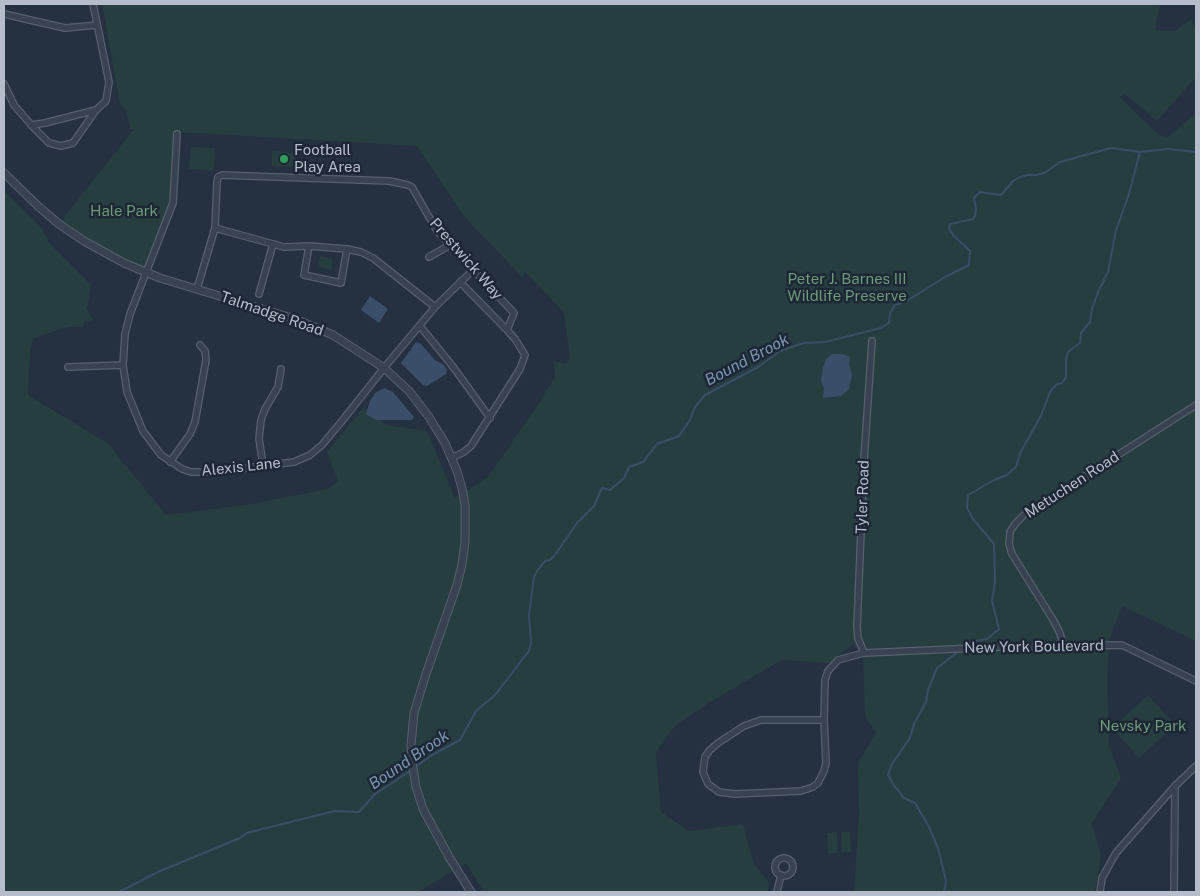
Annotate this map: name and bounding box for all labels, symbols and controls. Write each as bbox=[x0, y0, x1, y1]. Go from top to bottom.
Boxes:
place label: Football Play Area bbox=[294, 141, 361, 176]
marker: Football Play Area bbox=[278, 153, 290, 165]
park label: Hale Park bbox=[90, 202, 158, 220]
street label: Prestwick Way bbox=[426, 215, 506, 303]
park label: Peter J. Barnes III Wildlife Preserve bbox=[787, 270, 907, 305]
street label: Talmadge Road bbox=[218, 288, 326, 340]
water label: Bound Brook bbox=[702, 330, 792, 390]
street label: Metuchen Road bbox=[1021, 448, 1123, 522]
street label: Alexis Lane bbox=[200, 454, 282, 480]
street label: Tyler Road bbox=[853, 460, 873, 534]
street label: New York Boulevard bbox=[964, 637, 1104, 657]
park label: Nevsky Park bbox=[1100, 717, 1186, 735]
water label: Bound Brook bbox=[365, 726, 453, 794]

